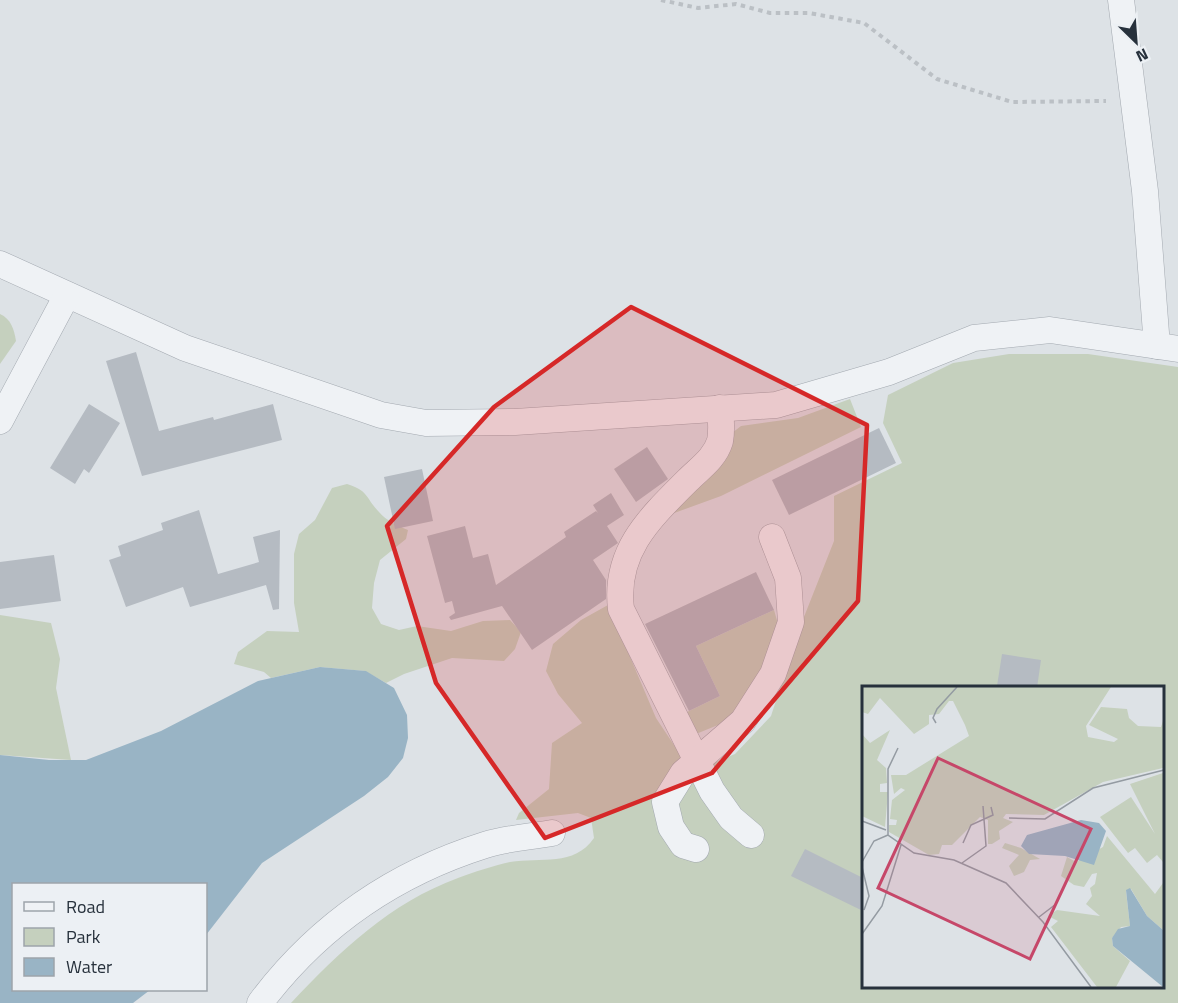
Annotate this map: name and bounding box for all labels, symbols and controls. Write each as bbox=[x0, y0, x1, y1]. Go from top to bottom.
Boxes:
north arrow bbox=[1106, 12, 1166, 72]
text: N bbox=[1132, 42, 1152, 69]
inset map bbox=[862, 686, 1163, 988]
legend bbox=[12, 883, 207, 991]
text: Road bbox=[66, 893, 105, 920]
text: Park bbox=[66, 923, 101, 950]
text: Water bbox=[66, 953, 112, 980]

